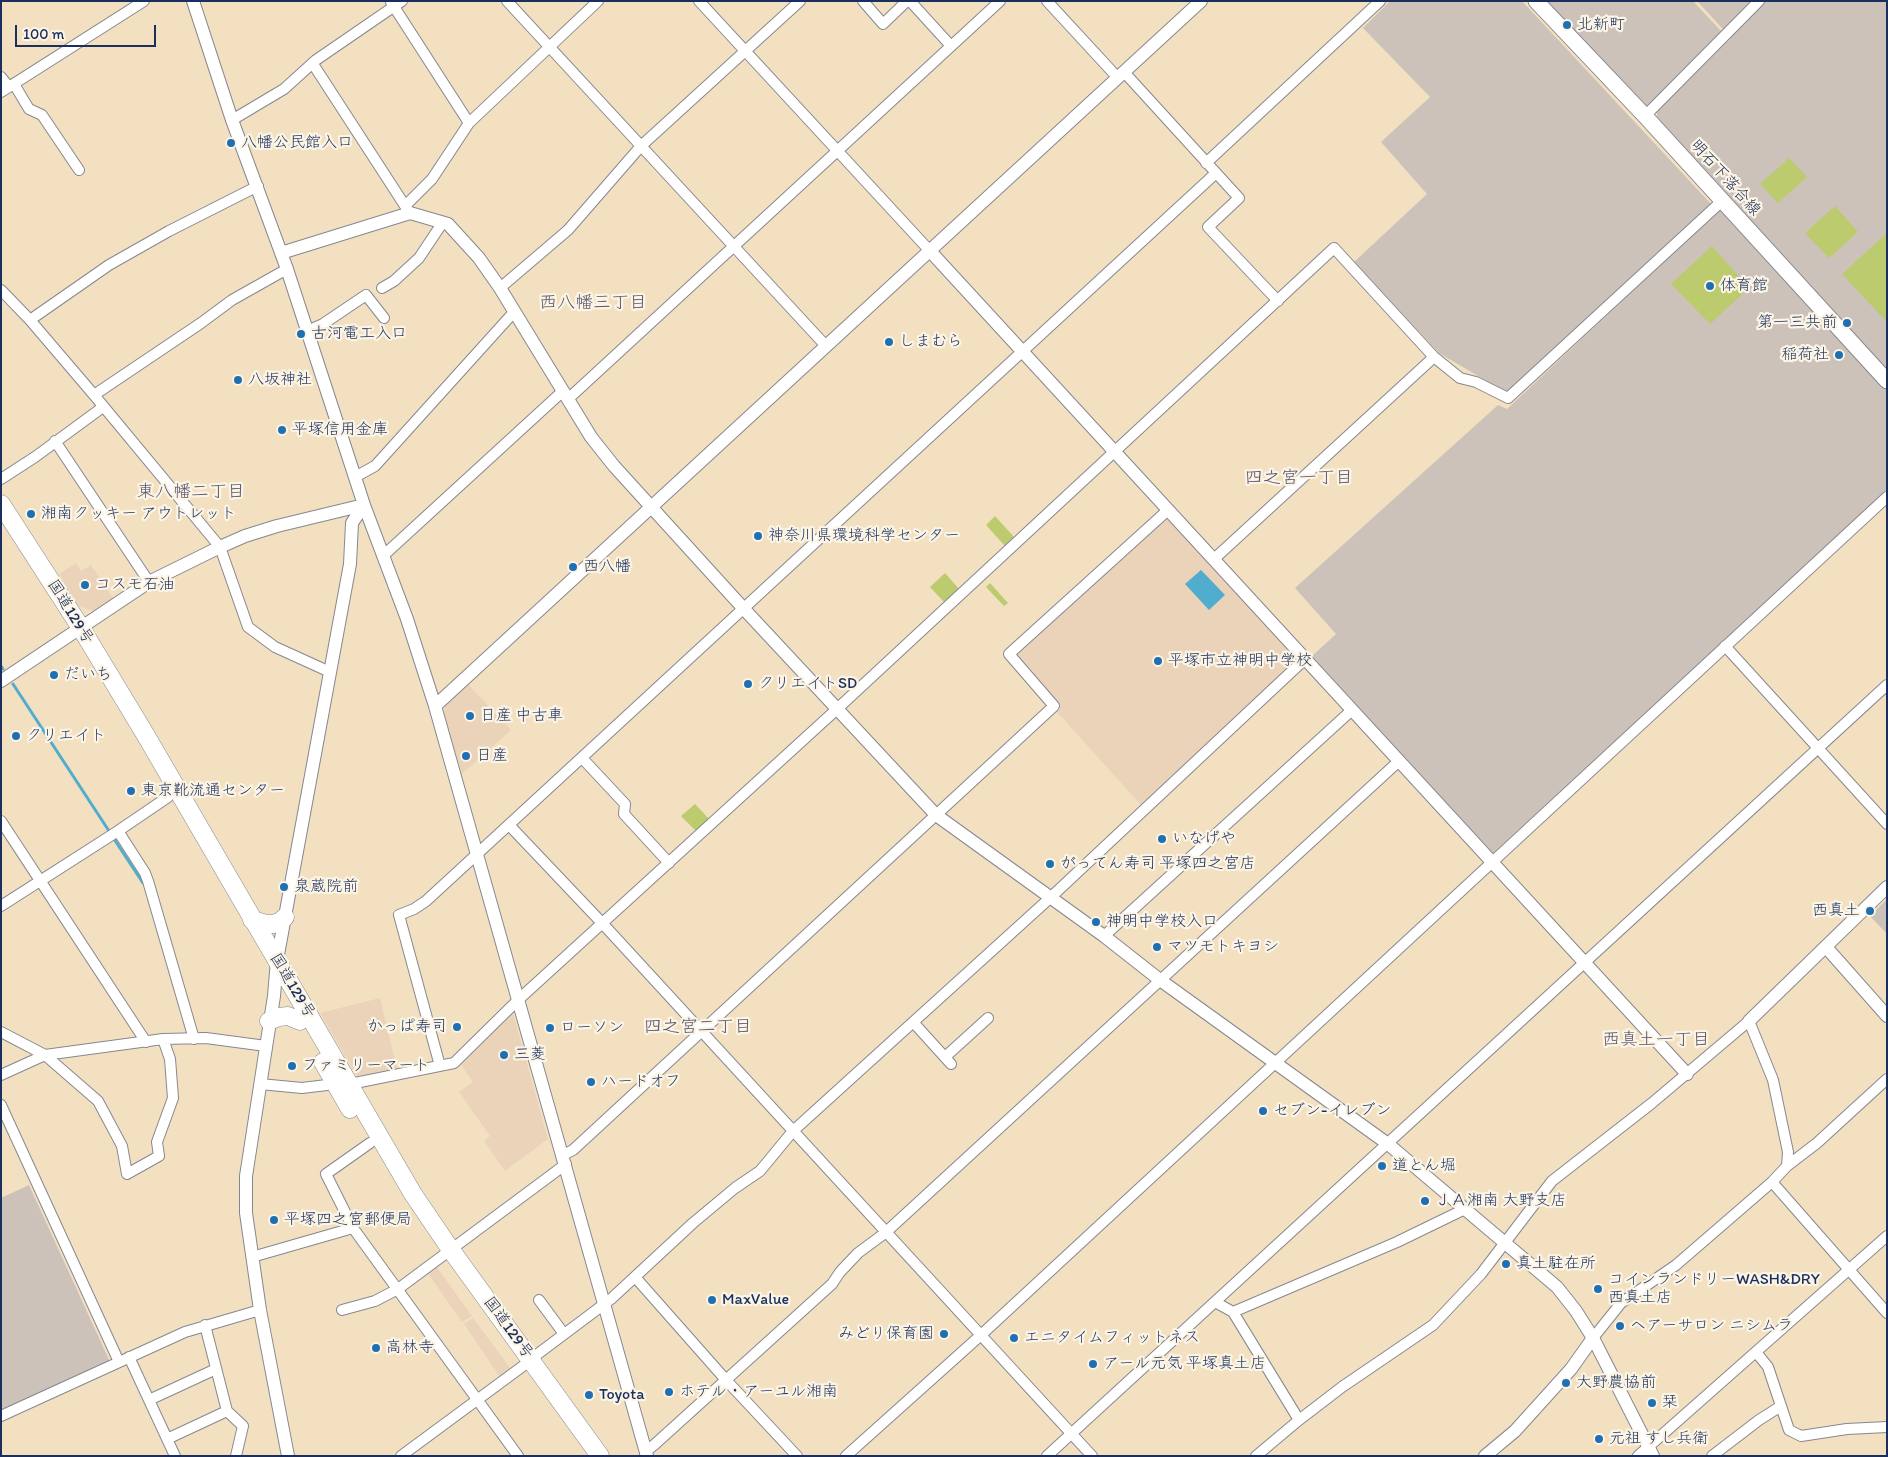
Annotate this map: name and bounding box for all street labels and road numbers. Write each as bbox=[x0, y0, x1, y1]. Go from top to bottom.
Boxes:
street label: 明石下落合線 bbox=[1686, 136, 1764, 220]
street label: 国道129号 bbox=[43, 576, 97, 648]
street label: 国道129号 bbox=[265, 950, 319, 1022]
street label: 国道129号 bbox=[479, 1293, 537, 1363]

